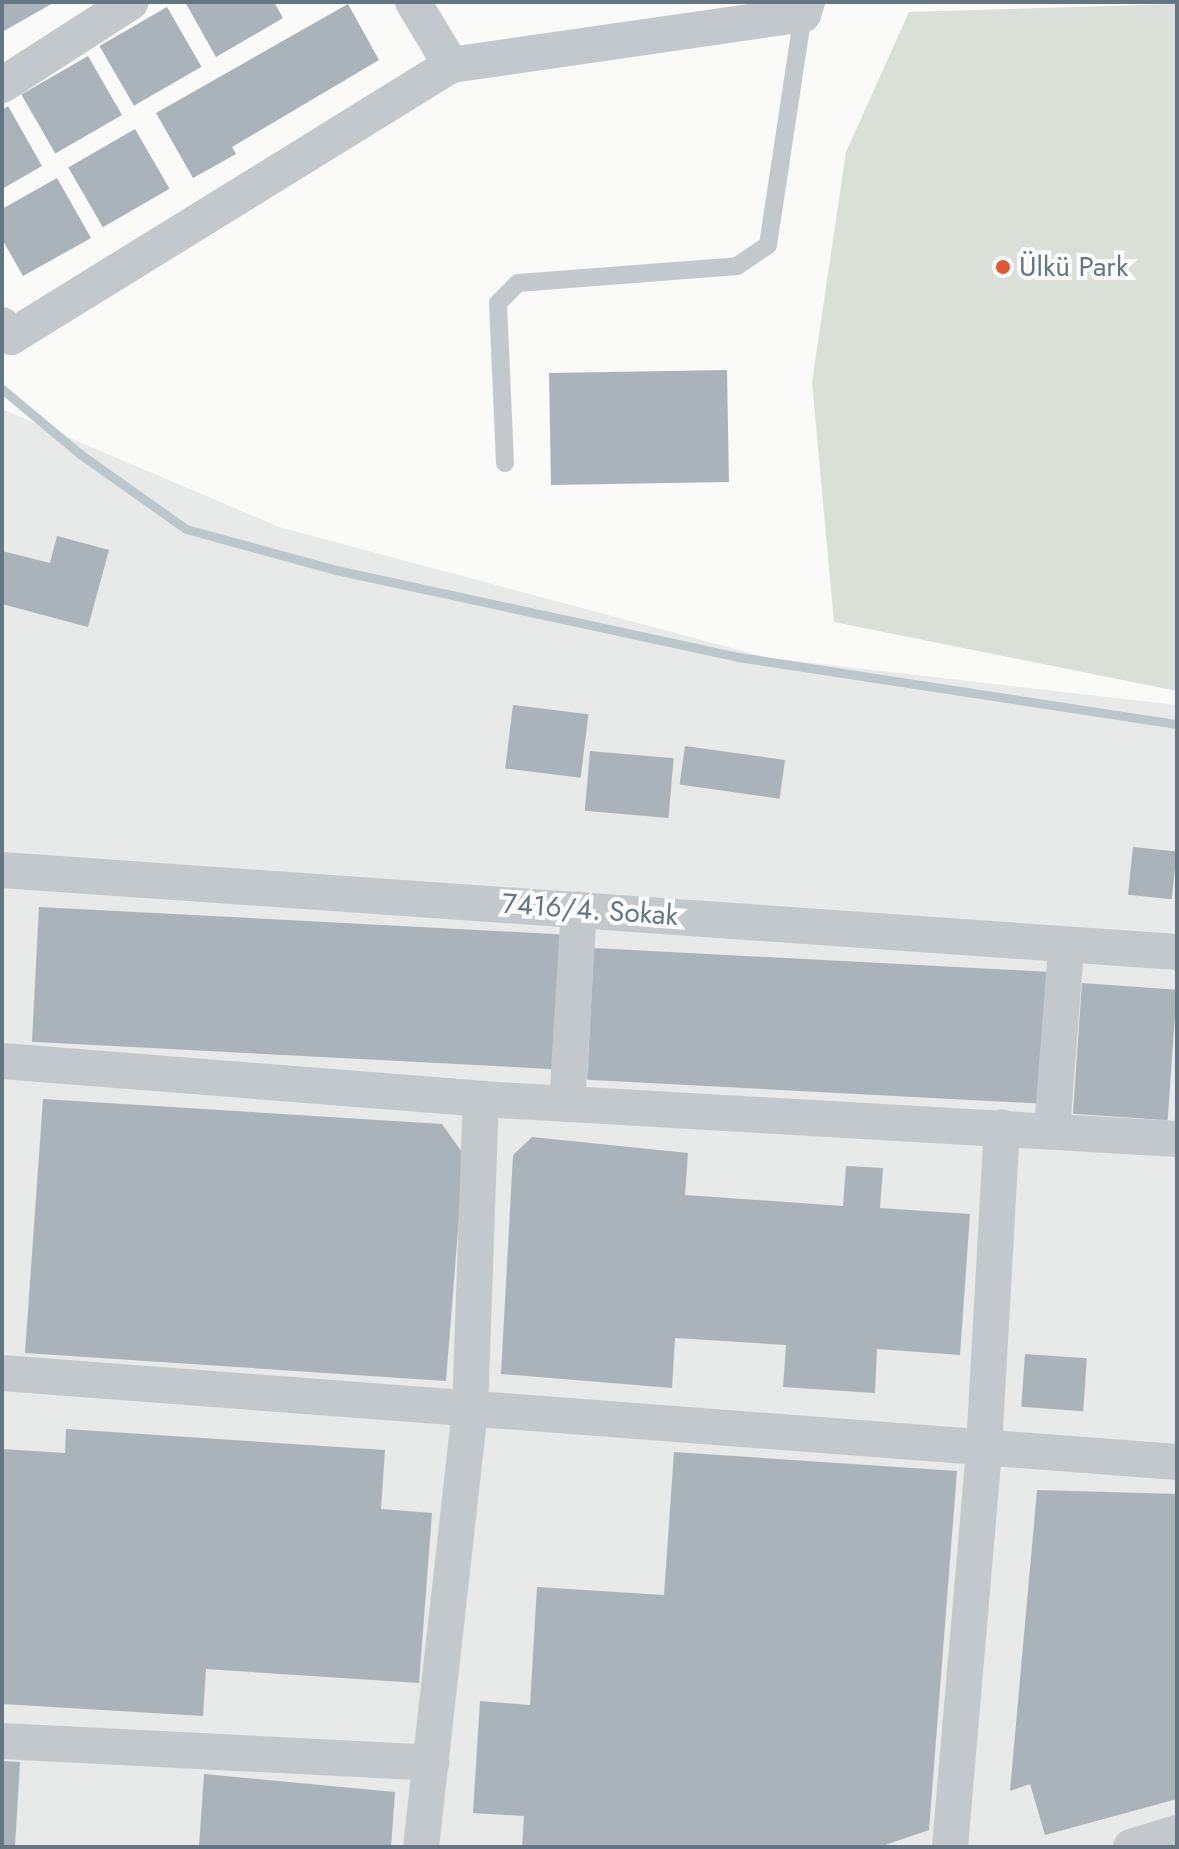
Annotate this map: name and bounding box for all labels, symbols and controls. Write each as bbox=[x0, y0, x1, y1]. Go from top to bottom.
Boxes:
place label: Ülkü Park bbox=[1019, 250, 1128, 284]
marker: Ülkü Park bbox=[994, 258, 1012, 276]
street label: 7416/4. Sokak bbox=[501, 887, 679, 933]

